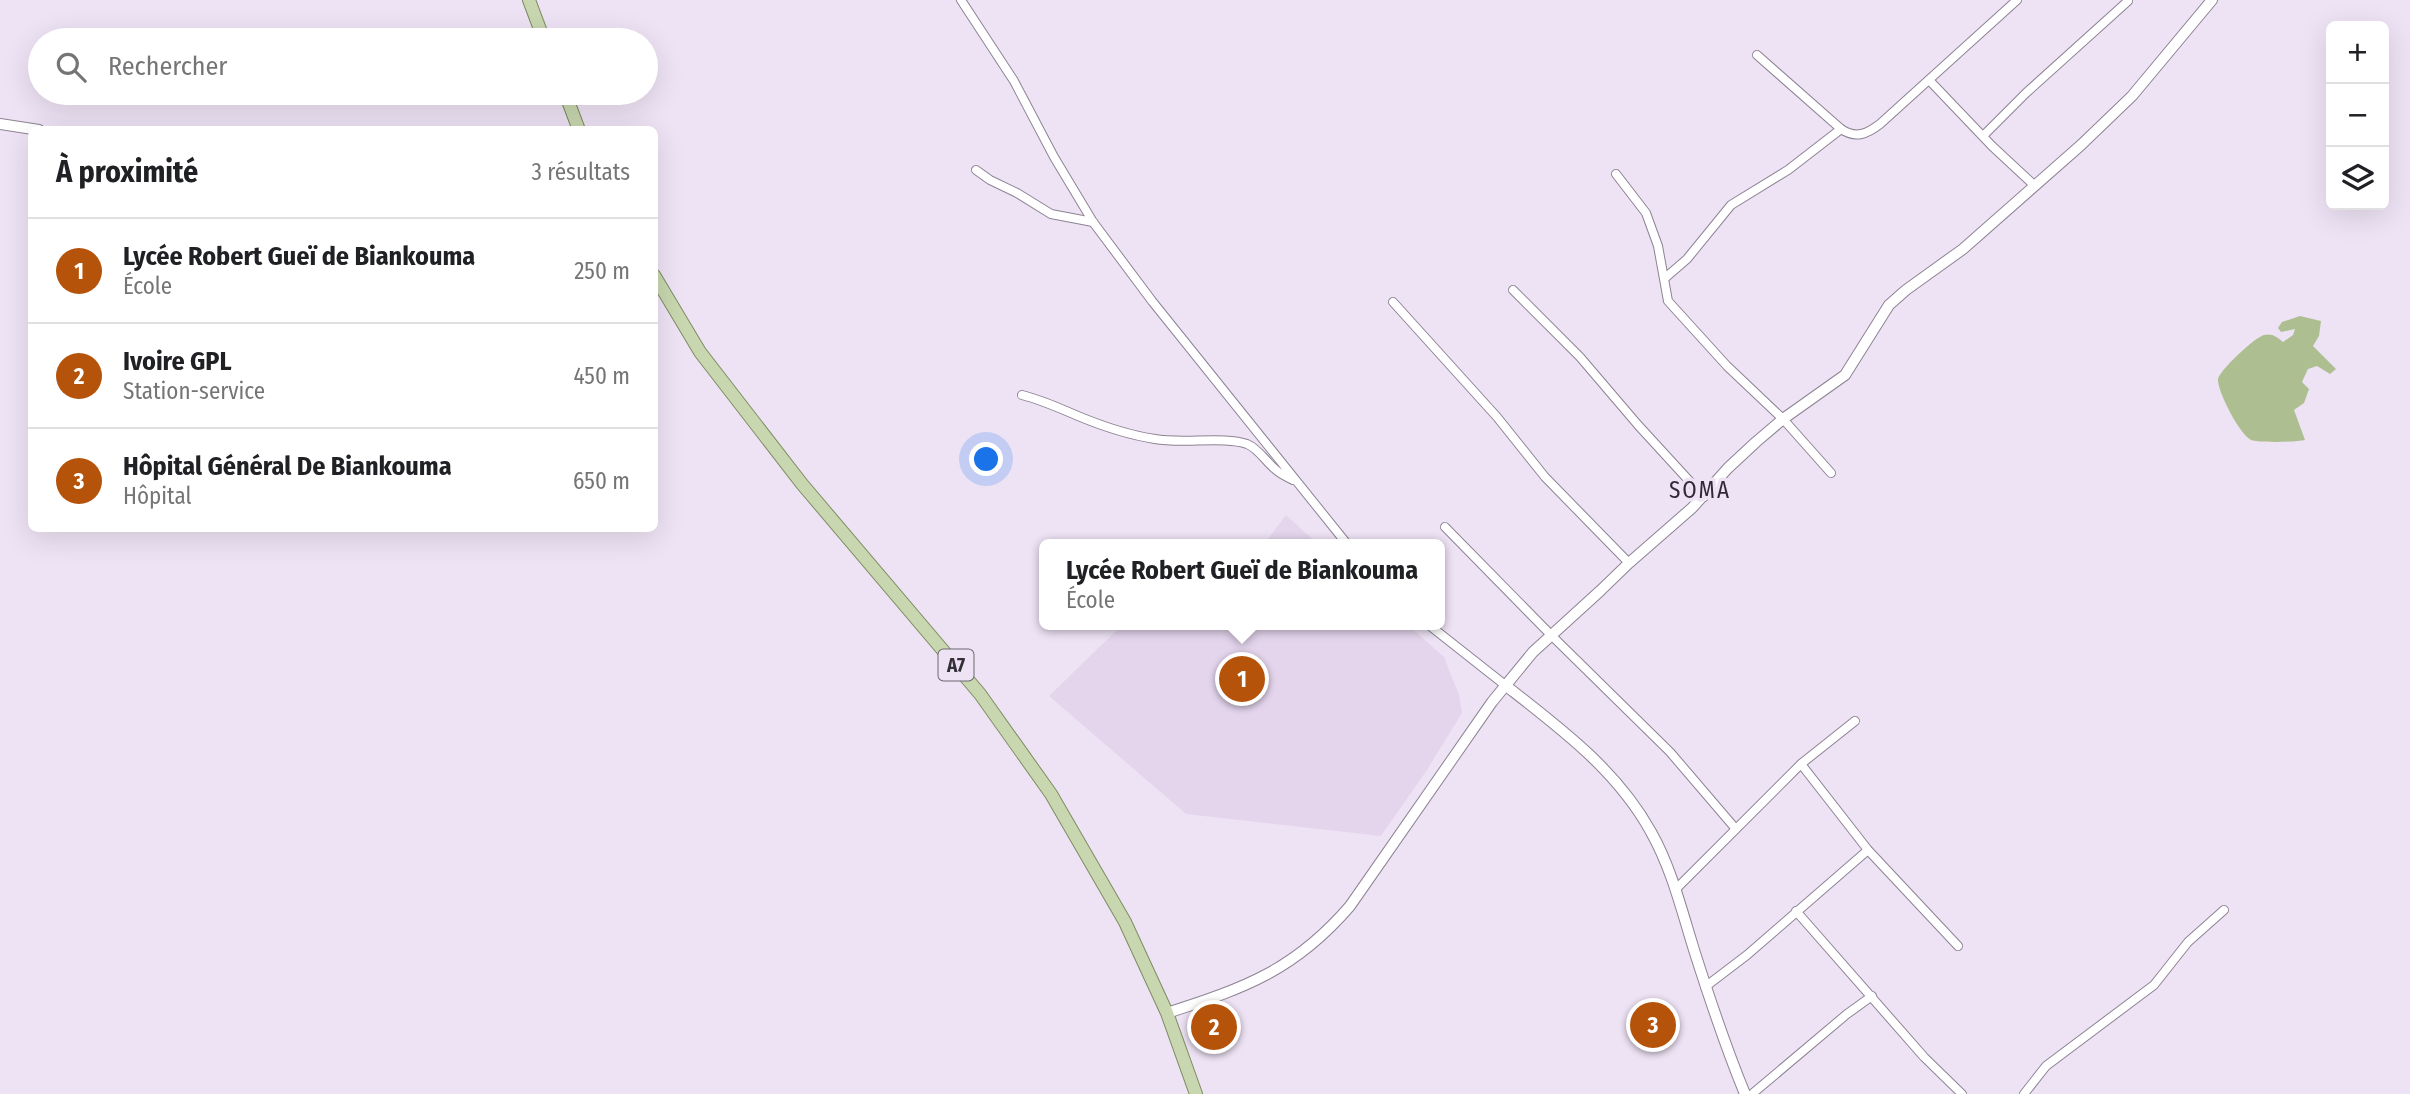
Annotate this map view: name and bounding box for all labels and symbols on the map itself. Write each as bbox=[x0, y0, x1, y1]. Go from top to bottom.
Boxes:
your location bbox=[969, 442, 1003, 476]
district label: SOMA bbox=[1669, 476, 1731, 504]
road number: A7 bbox=[939, 650, 974, 680]
pin: 1 bbox=[1219, 653, 1265, 705]
pin: 3 bbox=[1630, 999, 1676, 1051]
pin: 2 bbox=[1191, 1001, 1237, 1053]

